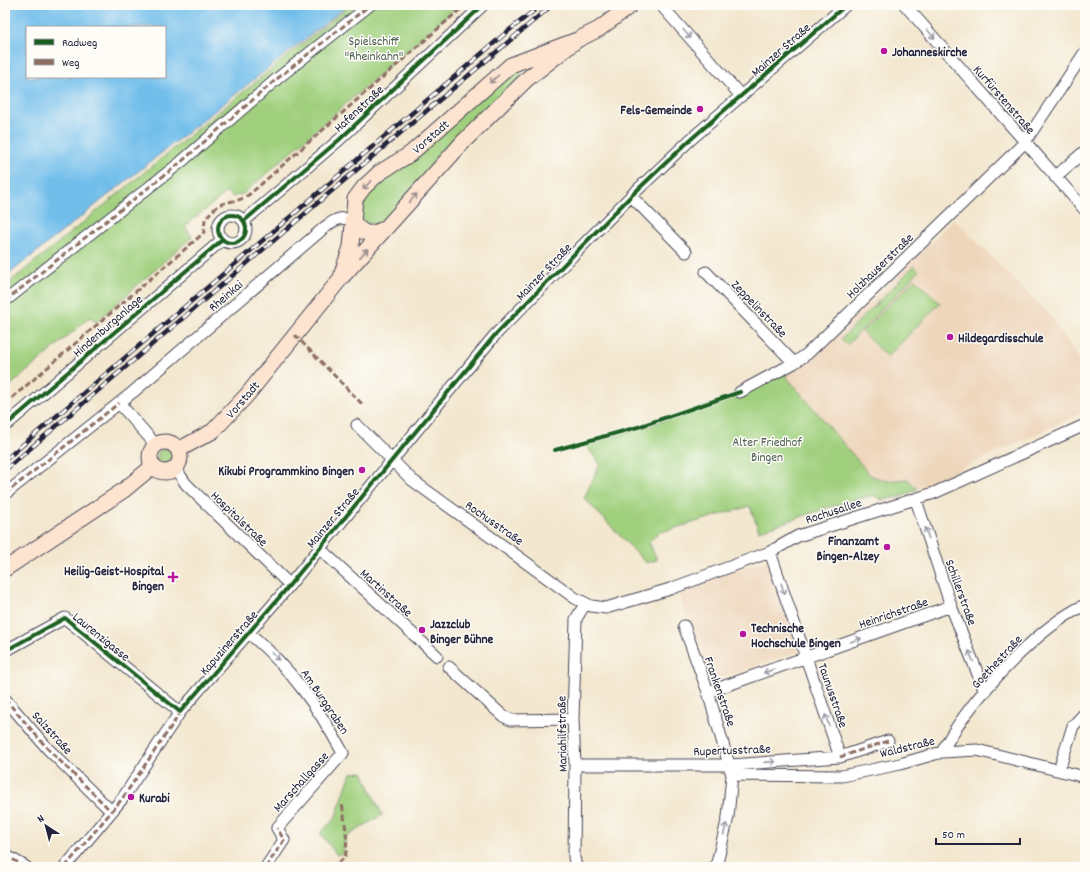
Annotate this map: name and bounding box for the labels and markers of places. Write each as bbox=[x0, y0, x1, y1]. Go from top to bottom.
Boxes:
place label: Johanneskirche bbox=[892, 44, 967, 63]
marker: Johanneskirche bbox=[879, 46, 889, 56]
place label: Fels-Gemeinde bbox=[620, 102, 692, 121]
marker: Fels-Gemeinde bbox=[695, 104, 705, 114]
place label: Hildegardisschule bbox=[958, 330, 1044, 349]
marker: Hildegardisschule bbox=[945, 332, 955, 342]
place label: Kikubi Programmkino Bingen bbox=[218, 463, 354, 482]
marker: Kikubi Programmkino Bingen bbox=[357, 465, 367, 475]
place label: Finanzamt Bingen-Alzey bbox=[816, 533, 880, 567]
marker: Finanzamt Bingen-Alzey bbox=[882, 542, 892, 552]
place label: Heilig-Geist-Hospital Bingen bbox=[64, 563, 165, 597]
marker: Heilig-Geist-Hospital Bingen bbox=[167, 571, 179, 583]
place label: Jazzclub Binger Bühne bbox=[430, 616, 493, 650]
place label: Technische Hochschule Bingen bbox=[751, 620, 841, 654]
marker: Jazzclub Binger Bühne bbox=[417, 625, 427, 635]
marker: Technische Hochschule Bingen bbox=[738, 629, 748, 639]
place label: Kurabi bbox=[139, 790, 170, 809]
marker: Kurabi bbox=[126, 792, 136, 802]

